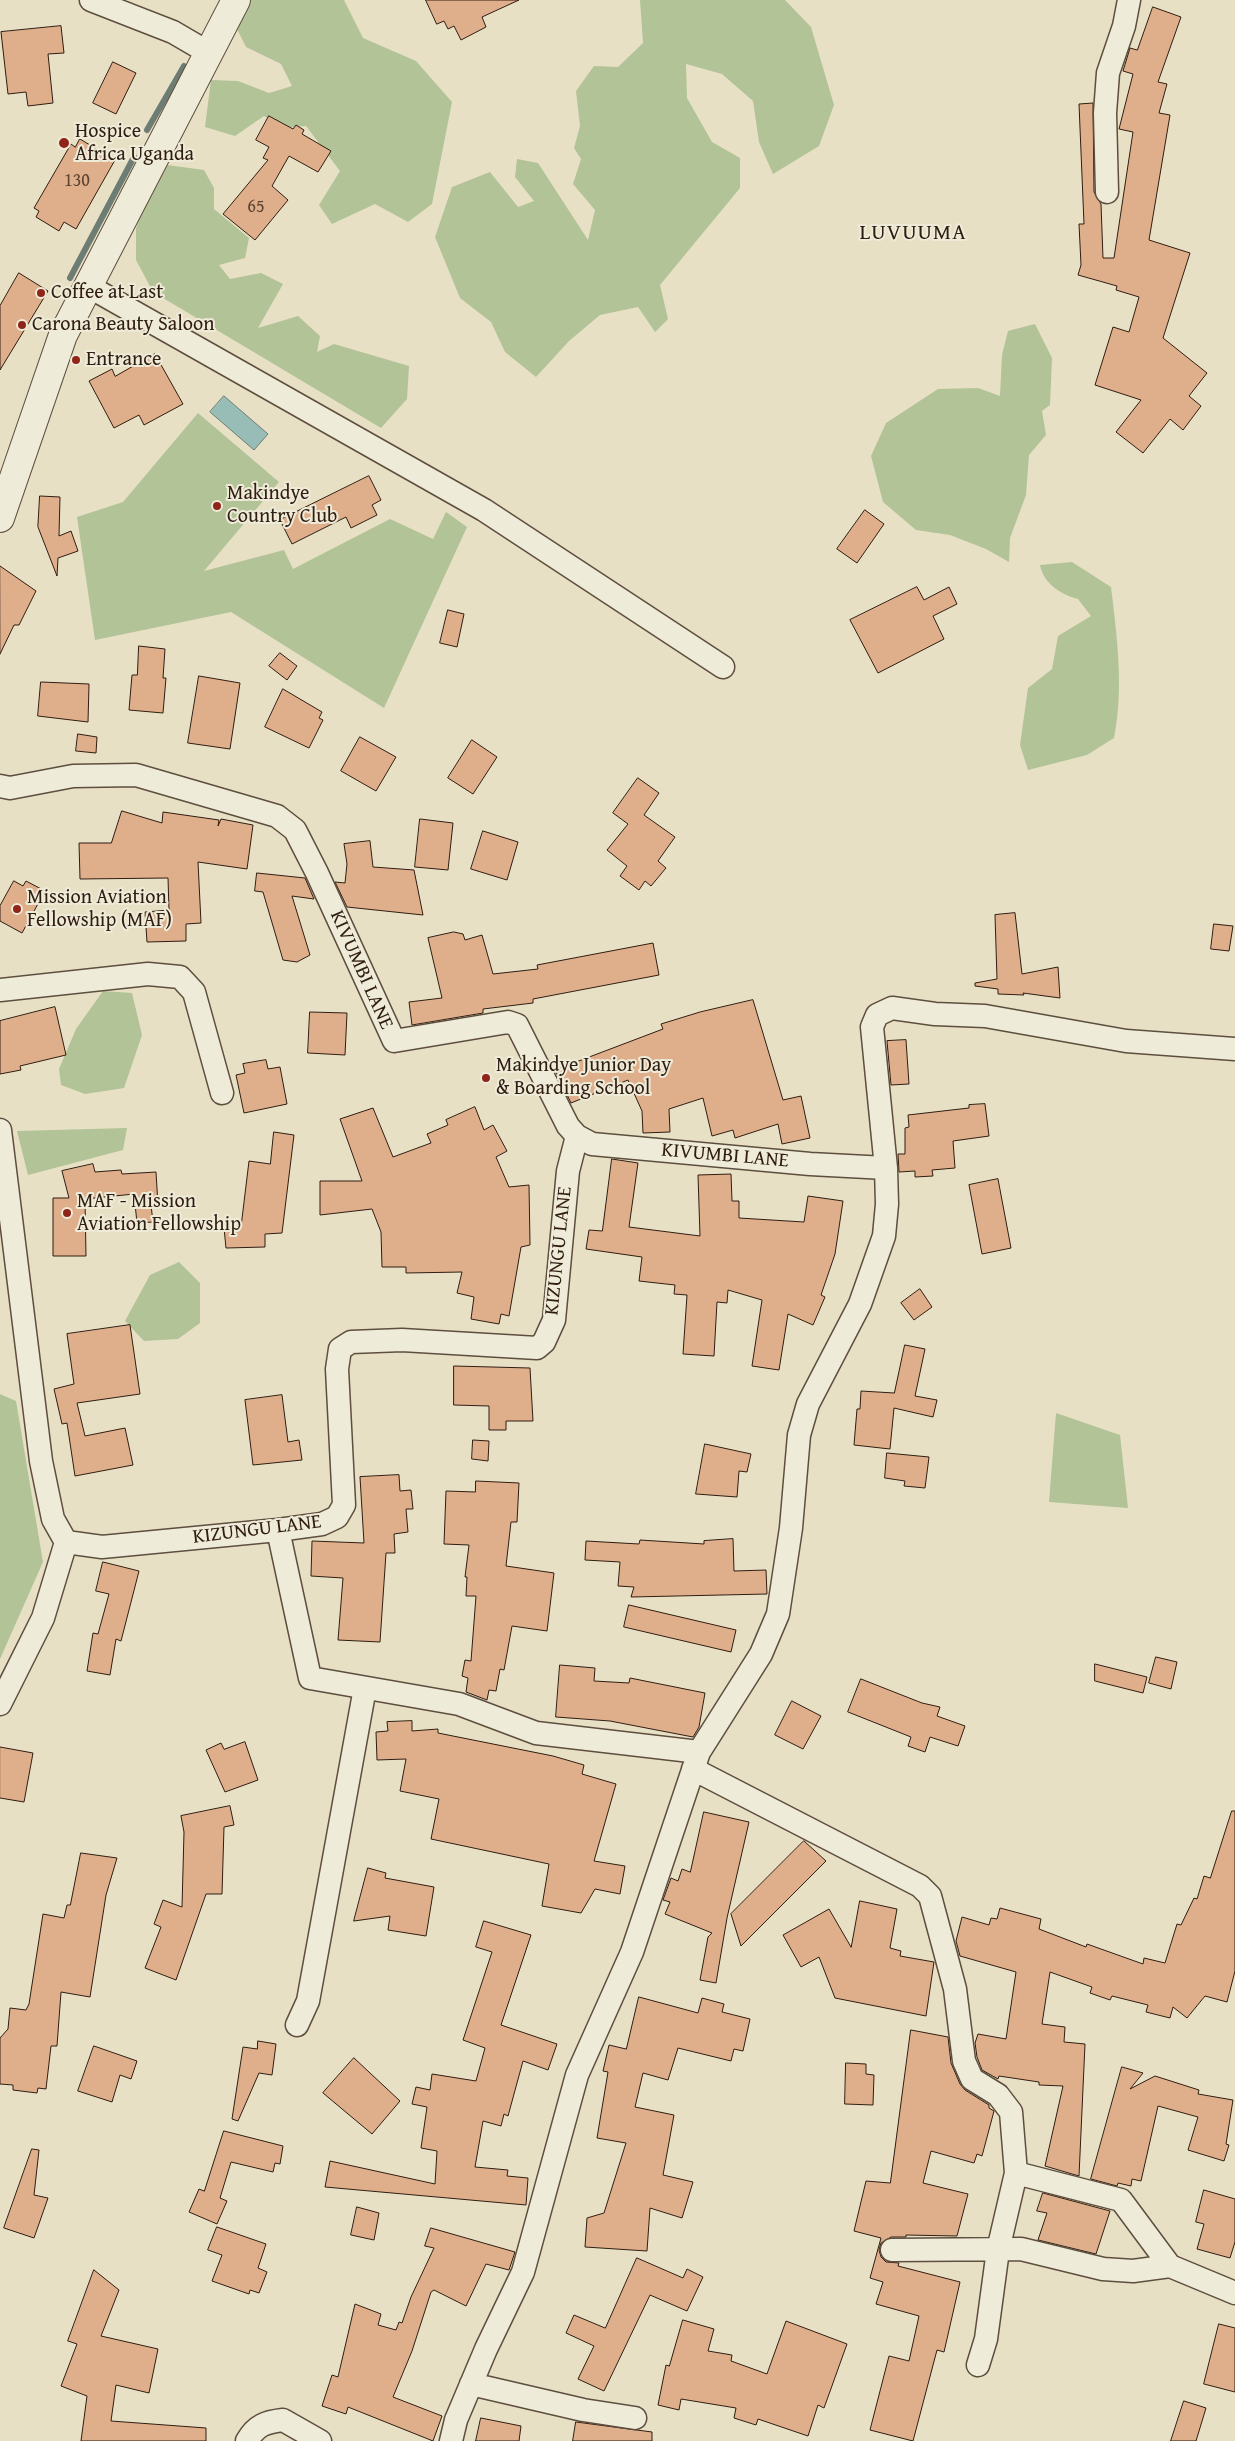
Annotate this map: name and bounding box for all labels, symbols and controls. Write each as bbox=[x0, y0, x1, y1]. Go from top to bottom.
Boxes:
place label: Hospice Africa Uganda bbox=[75, 120, 194, 167]
marker: Hospice Africa Uganda bbox=[57, 136, 71, 150]
house number: 130 bbox=[64, 170, 90, 192]
house number: 65 bbox=[247, 196, 265, 218]
district label: LUVUUMA bbox=[859, 220, 967, 246]
place label: Coffee at Last bbox=[51, 281, 163, 305]
marker: Coffee at Last bbox=[35, 287, 47, 299]
place label: Carona Beauty Saloon bbox=[32, 313, 214, 337]
marker: Carona Beauty Saloon bbox=[16, 319, 28, 331]
place label: Entrance bbox=[86, 348, 161, 372]
marker: Entrance bbox=[70, 354, 82, 366]
place label: Makindye Country Club bbox=[227, 482, 337, 529]
marker: Makindye Country Club bbox=[211, 500, 223, 512]
place label: Mission Aviation Fellowship (MAF) bbox=[27, 886, 172, 933]
marker: Mission Aviation Fellowship (MAF) bbox=[11, 903, 23, 915]
street label: KIVUMBI LANE bbox=[324, 907, 398, 1033]
place label: Makindye Junior Day & Boarding School bbox=[496, 1054, 671, 1101]
marker: Makindye Junior Day & Boarding School bbox=[480, 1072, 492, 1084]
street label: KIVUMBI LANE bbox=[660, 1138, 790, 1174]
street label: KIZUNGU LANE bbox=[540, 1185, 578, 1317]
place label: MAF - Mission Aviation Fellowship bbox=[77, 1190, 241, 1237]
marker: MAF - Mission Aviation Fellowship bbox=[61, 1207, 73, 1219]
street label: KIZUNGU LANE bbox=[191, 1510, 323, 1550]

